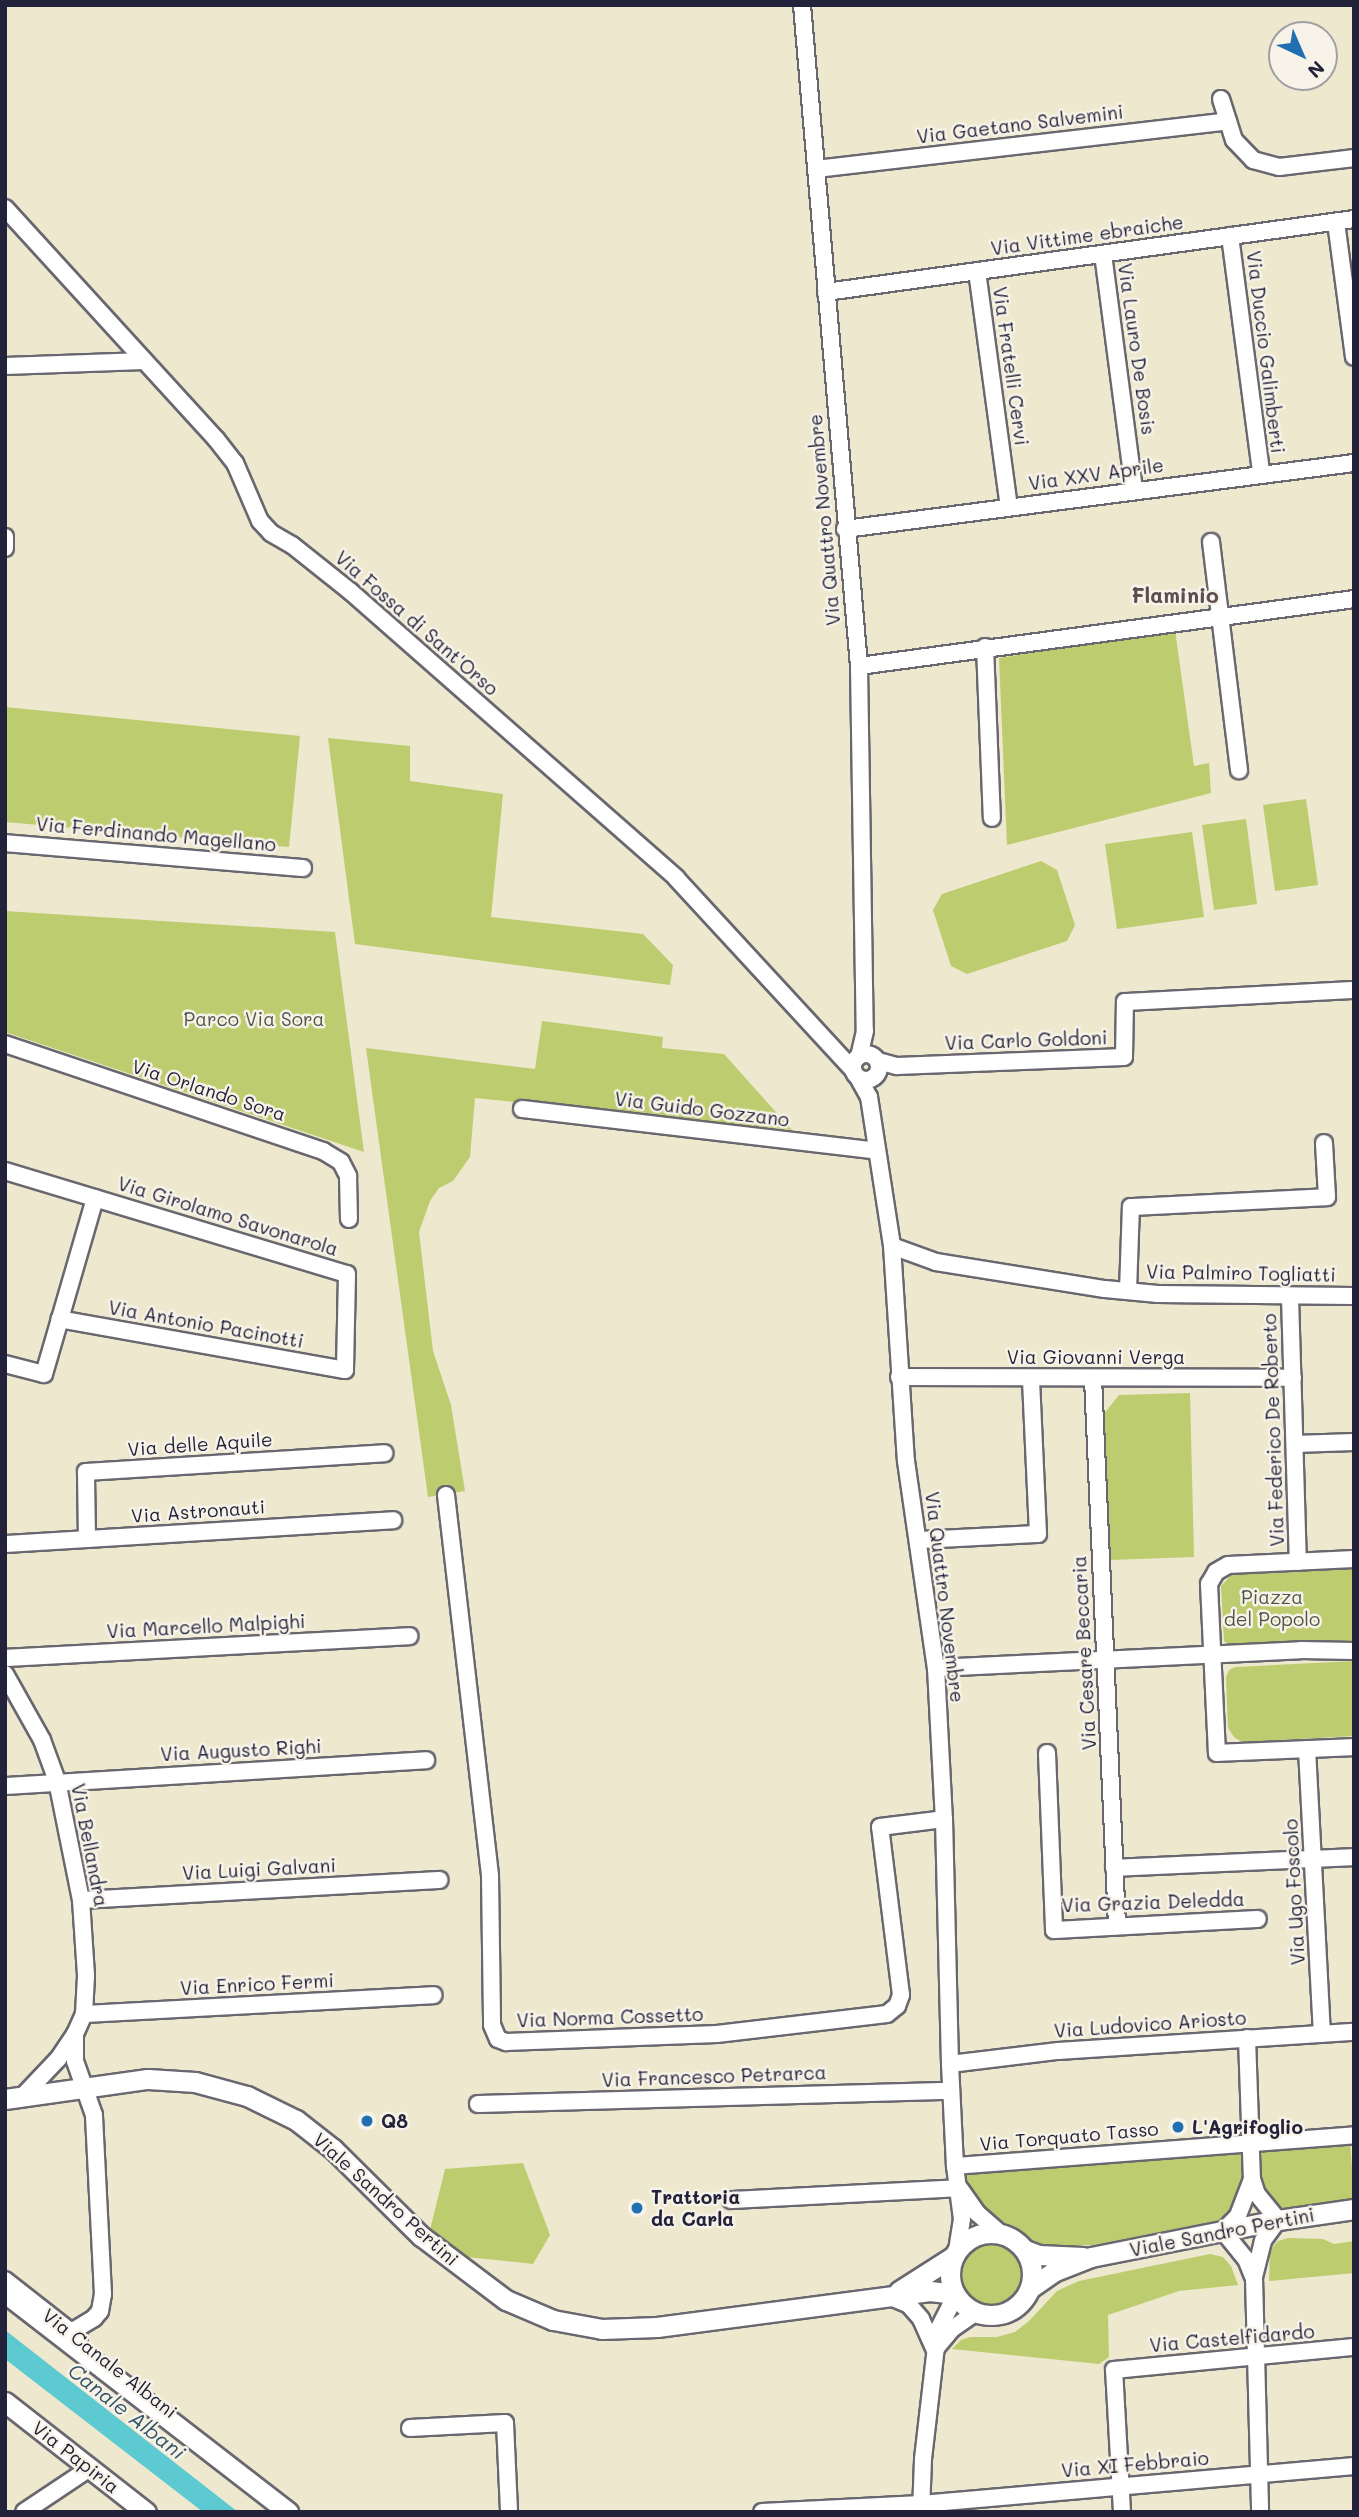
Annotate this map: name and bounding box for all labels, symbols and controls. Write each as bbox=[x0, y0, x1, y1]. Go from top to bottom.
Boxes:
north arrow bbox=[1268, 21, 1338, 91]
text: N bbox=[1303, 56, 1330, 84]
street label: Via Gaetano Salvemini bbox=[915, 100, 1125, 148]
street label: Via Vittime ebraiche bbox=[989, 210, 1185, 260]
street label: Via Duccio Galimberti bbox=[1242, 249, 1290, 455]
street label: Via Lauro De Bosis bbox=[1114, 262, 1160, 436]
street label: Via Fratelli Cervi bbox=[989, 285, 1033, 447]
street label: Via Quattro Novembre bbox=[803, 413, 845, 627]
street label: Via XXV Aprile bbox=[1027, 453, 1165, 495]
street label: Via Fossa di Sant'Orso bbox=[331, 546, 503, 700]
district label: Flaminio bbox=[1131, 582, 1219, 608]
street label: Via Ferdinando Magellano bbox=[35, 812, 277, 856]
park label: Parco Via Sora bbox=[184, 1008, 324, 1030]
street label: Via Carlo Goldoni bbox=[944, 1026, 1108, 1054]
street label: Via Orlando Sora bbox=[129, 1054, 289, 1126]
street label: Via Guido Gozzano bbox=[613, 1087, 791, 1131]
street label: Via Girolamo Savonarola bbox=[115, 1172, 341, 1260]
street label: Via Palmiro Togliatti bbox=[1146, 1260, 1336, 1286]
street label: Via Antonio Pacinotti bbox=[107, 1296, 305, 1352]
street label: Via Federico De Roberto bbox=[1258, 1313, 1288, 1547]
street label: Via Giovanni Verga bbox=[1007, 1346, 1185, 1368]
street label: Via delle Aquile bbox=[127, 1428, 273, 1460]
street label: Via Quattro Novembre bbox=[921, 1490, 969, 1704]
street label: Via Astronauti bbox=[130, 1495, 266, 1527]
street label: Via Cesare Beccaria bbox=[1068, 1555, 1100, 1751]
park label: Piazza del Popolo bbox=[1224, 1586, 1320, 1630]
street label: Via Marcello Malpighi bbox=[106, 1609, 306, 1643]
street label: Via Augusto Righi bbox=[160, 1734, 322, 1766]
street label: Via Bellandra bbox=[67, 1782, 113, 1908]
street label: Via Ugo Foscolo bbox=[1279, 1818, 1309, 1966]
street label: Via Luigi Galvani bbox=[182, 1854, 336, 1884]
street label: Via Grazia Deledda bbox=[1061, 1887, 1245, 1917]
street label: Via Enrico Fermi bbox=[179, 1969, 335, 1999]
street label: Via Norma Cossetto bbox=[516, 2002, 704, 2032]
street label: Via Ludovico Ariosto bbox=[1053, 2006, 1247, 2042]
street label: Via Francesco Petrarca bbox=[601, 2061, 827, 2091]
place label: Q8 bbox=[381, 2110, 408, 2132]
marker: Q8 bbox=[359, 2113, 375, 2129]
place label: L'Agrifoglio bbox=[1192, 2116, 1303, 2138]
street label: Via Torquato Tasso bbox=[979, 2117, 1159, 2155]
marker: L'Agrifoglio bbox=[1170, 2119, 1186, 2135]
street label: Viale Sandro Pertini bbox=[309, 2128, 463, 2270]
place label: Trattoria da Carla bbox=[651, 2186, 740, 2230]
marker: Trattoria da Carla bbox=[629, 2200, 645, 2216]
street label: Viale Sandro Pertini bbox=[1128, 2203, 1316, 2261]
street label: Via Canale Albani bbox=[38, 2303, 182, 2423]
street label: Via Castelfidardo bbox=[1149, 2319, 1315, 2357]
water label: Canale Albani bbox=[63, 2357, 191, 2465]
street label: Via Papiria bbox=[28, 2416, 124, 2498]
street label: Via XI Febbraio bbox=[1060, 2446, 1210, 2482]

